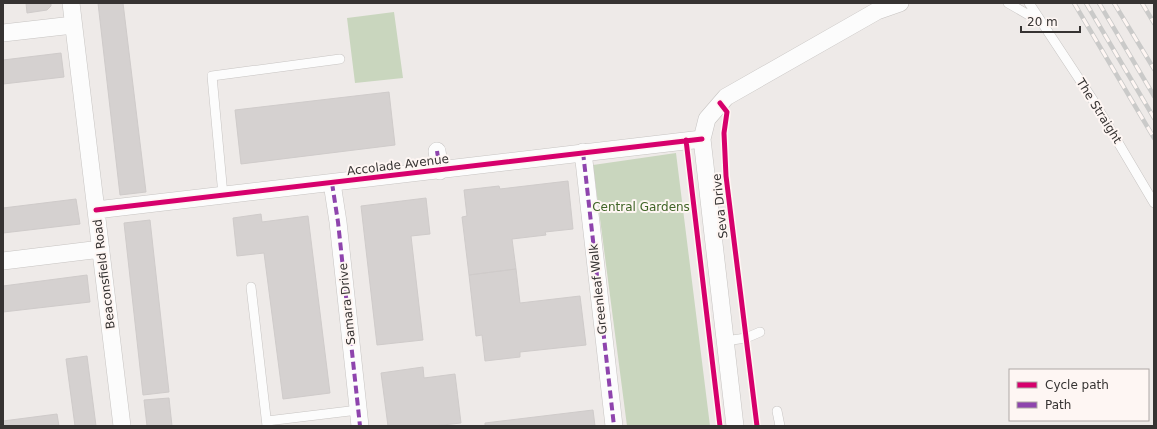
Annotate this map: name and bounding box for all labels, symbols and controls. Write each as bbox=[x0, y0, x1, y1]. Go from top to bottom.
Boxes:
scale bar bbox=[1021, 8, 1080, 34]
text: 20 m bbox=[1027, 15, 1058, 29]
street label: The Straight bbox=[1073, 75, 1125, 146]
street label: Accolade Avenue bbox=[346, 152, 450, 178]
street label: Seva Drive bbox=[710, 173, 730, 239]
park label: Central Gardens bbox=[592, 200, 690, 214]
street label: Beaconsfield Road bbox=[90, 218, 118, 330]
street label: Greenleaf Walk bbox=[586, 243, 610, 335]
street label: Samara Drive bbox=[336, 262, 358, 346]
legend bbox=[1009, 369, 1149, 421]
text: Cycle path bbox=[1045, 378, 1109, 392]
text: Path bbox=[1045, 398, 1071, 412]

